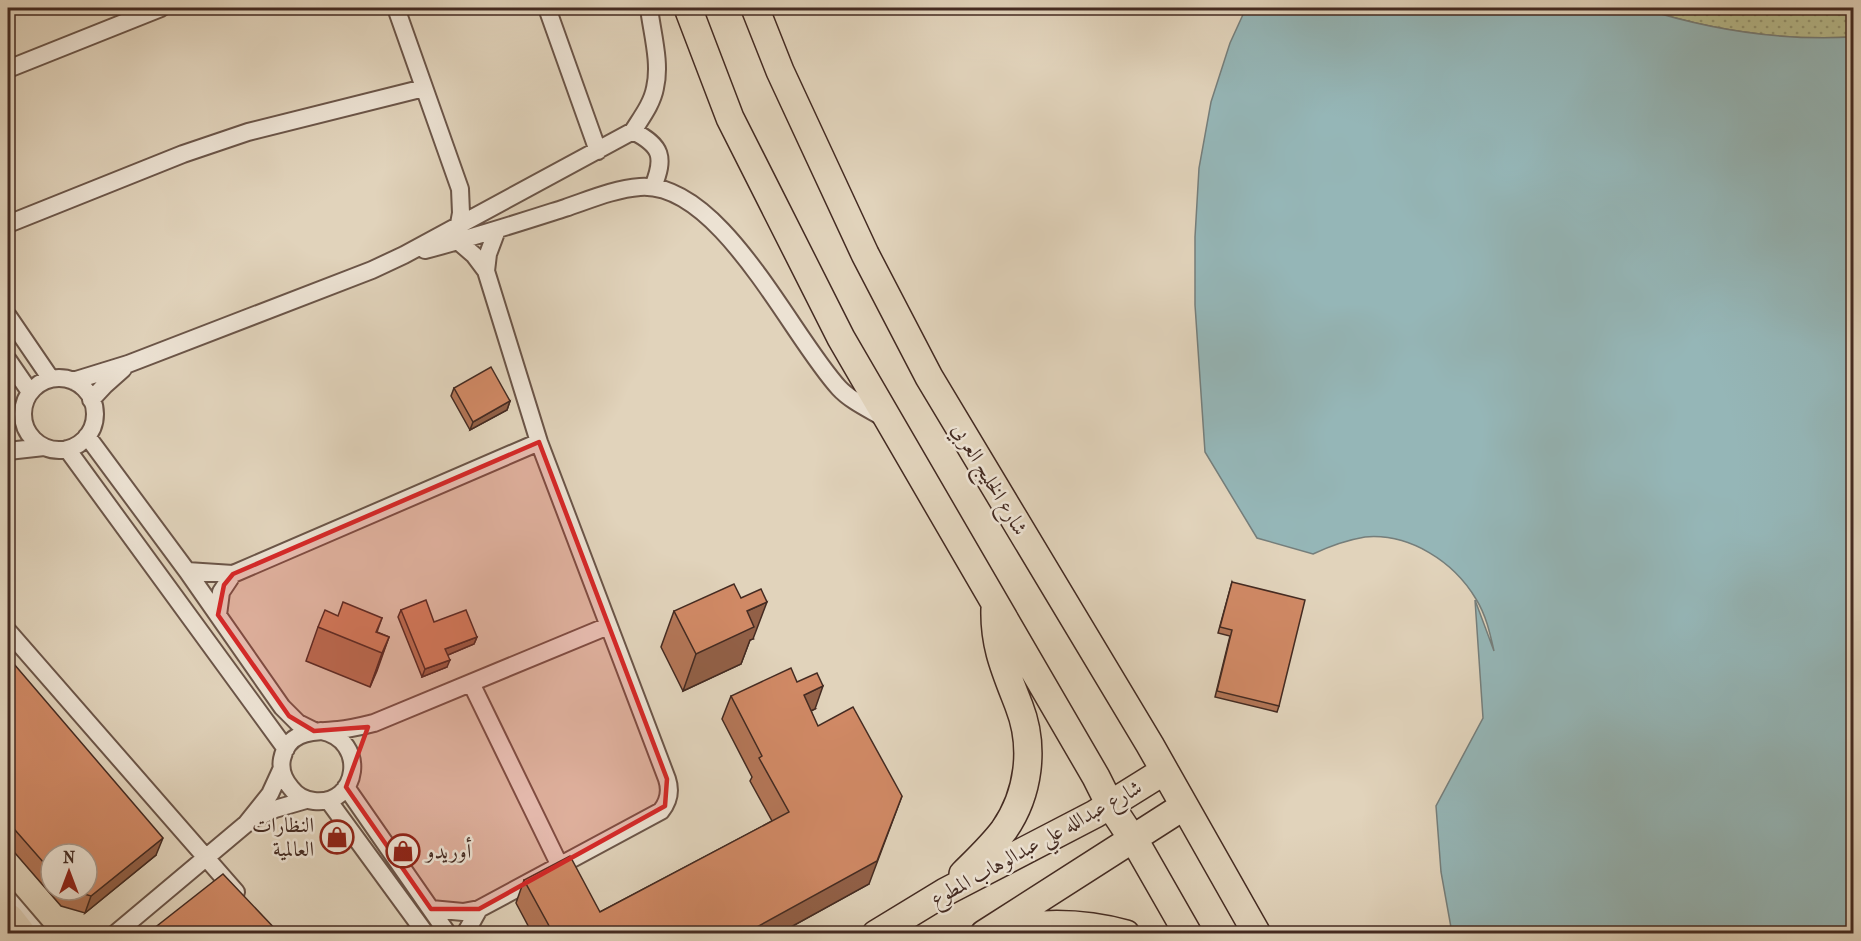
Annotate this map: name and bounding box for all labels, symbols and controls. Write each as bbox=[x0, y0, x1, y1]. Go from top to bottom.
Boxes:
street label: شارع الخليج العربي bbox=[941, 419, 1033, 543]
street label: شارع عبدالله علي عبدالوهاب المطوع bbox=[926, 775, 1150, 918]
place label: النظارات العالمية bbox=[252, 813, 314, 861]
shop icon: النظارات العالمية bbox=[319, 819, 355, 855]
shop icon: أوريدو bbox=[385, 833, 421, 869]
place label: أوريدو bbox=[424, 836, 472, 864]
north arrow bbox=[39, 842, 99, 902]
text: N bbox=[63, 848, 76, 867]

